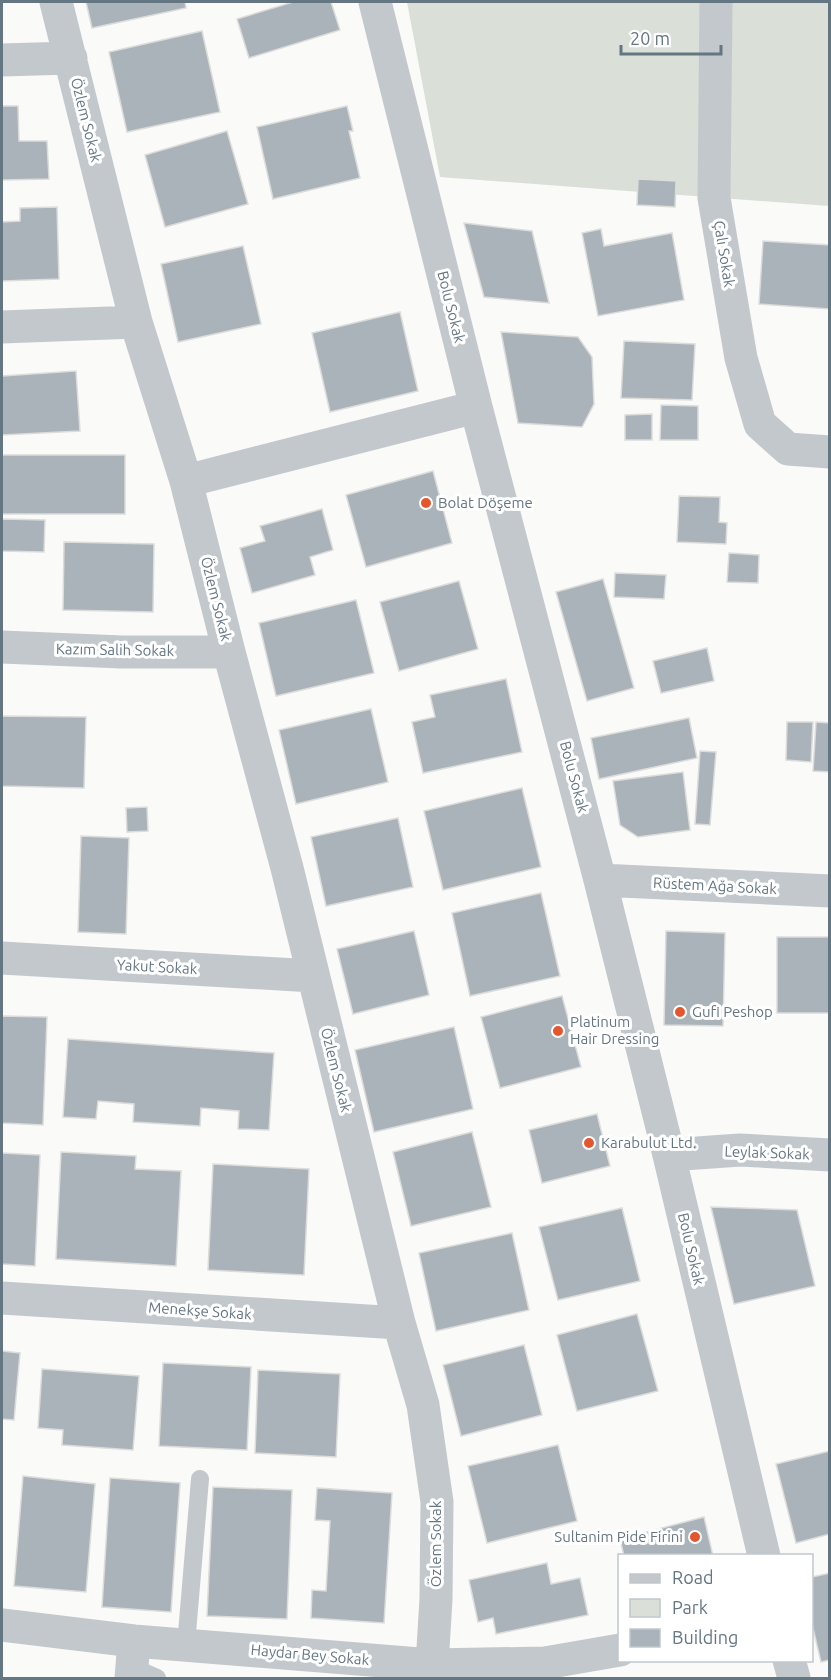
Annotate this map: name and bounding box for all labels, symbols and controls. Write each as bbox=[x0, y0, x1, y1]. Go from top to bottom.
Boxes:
scale bar bbox=[621, 18, 722, 56]
text: 20 m bbox=[630, 28, 670, 48]
street label: Özlem Sokak bbox=[68, 76, 105, 164]
street label: Çalı Sokak bbox=[711, 219, 738, 289]
street label: Bolu Sokak bbox=[434, 269, 469, 345]
place label: Bolat Döşeme bbox=[438, 494, 533, 511]
marker: Bolat Döşeme bbox=[419, 496, 433, 510]
street label: Özlem Sokak bbox=[198, 555, 235, 643]
street label: Kazım Salih Sokak bbox=[56, 640, 175, 659]
street label: Bolu Sokak bbox=[557, 739, 592, 815]
street label: Rüstem Ağa Sokak bbox=[653, 874, 778, 897]
street label: Yakut Sokak bbox=[116, 956, 198, 977]
place label: Gufi Peshop bbox=[692, 1003, 773, 1020]
marker: Gufi Peshop bbox=[673, 1005, 687, 1019]
place label: Platinum Hair Dressing bbox=[570, 1013, 659, 1047]
marker: Platinum Hair Dressing bbox=[551, 1024, 565, 1038]
street label: Özlem Sokak bbox=[318, 1026, 355, 1114]
place label: Karabulut Ltd. bbox=[601, 1134, 696, 1151]
marker: Karabulut Ltd. bbox=[582, 1136, 596, 1150]
street label: Leylak Sokak bbox=[724, 1143, 810, 1162]
street label: Bolu Sokak bbox=[675, 1211, 708, 1287]
street label: Menekşe Sokak bbox=[148, 1298, 253, 1323]
street label: Özlem Sokak bbox=[427, 1500, 444, 1587]
place label: Sultanim Pide Firini bbox=[554, 1528, 683, 1545]
marker: Sultanim Pide Firini bbox=[688, 1530, 702, 1544]
legend bbox=[618, 1554, 813, 1662]
text: Road bbox=[672, 1567, 714, 1587]
text: Park bbox=[672, 1597, 708, 1617]
text: Building bbox=[672, 1627, 738, 1647]
street label: Haydar Bey Sokak bbox=[250, 1641, 370, 1668]

